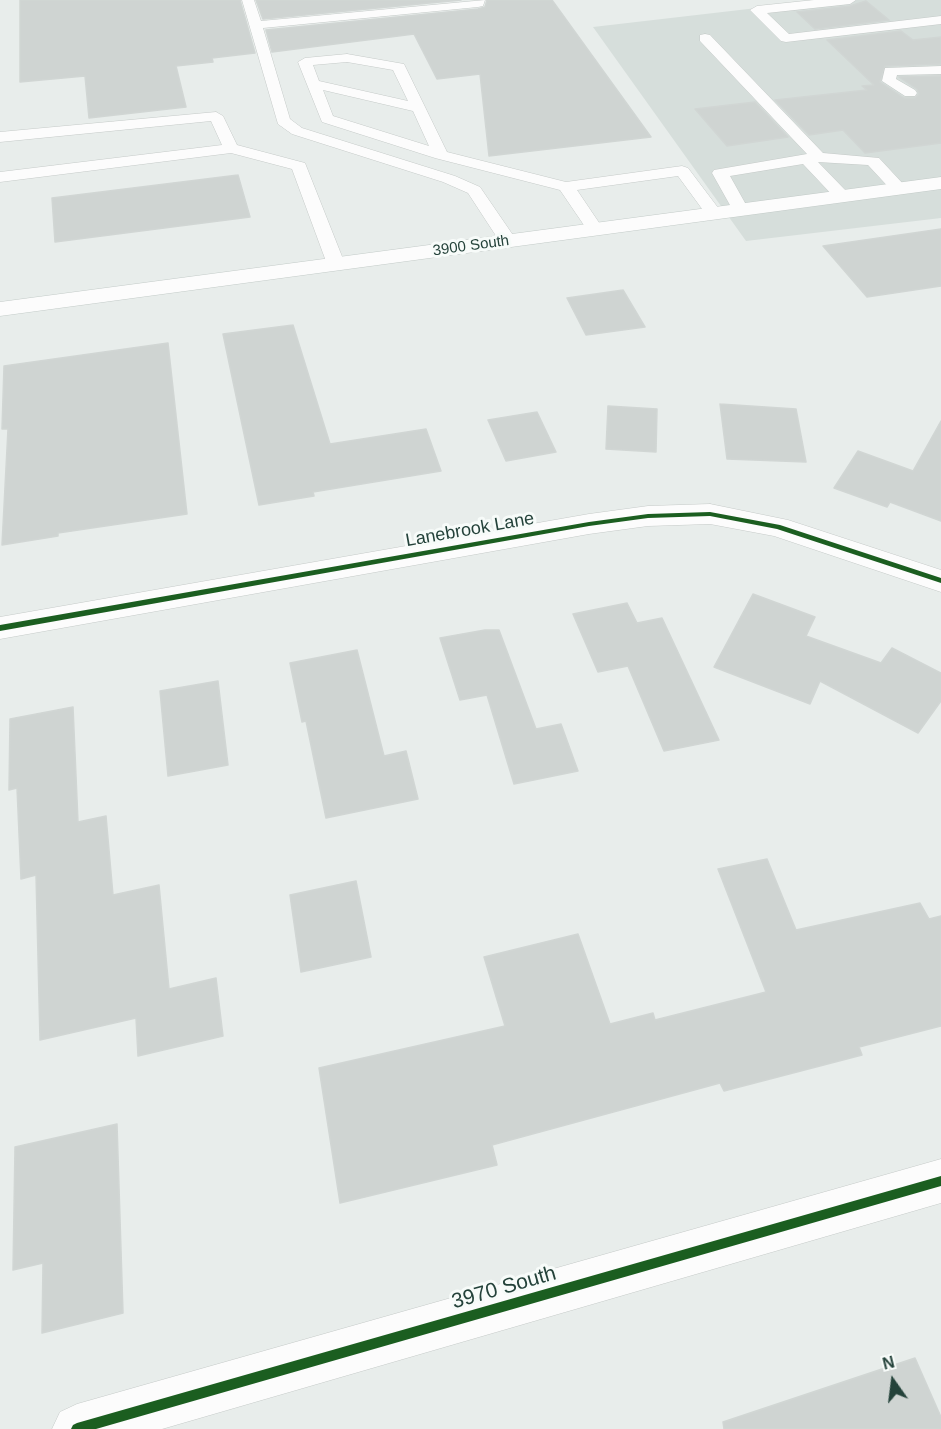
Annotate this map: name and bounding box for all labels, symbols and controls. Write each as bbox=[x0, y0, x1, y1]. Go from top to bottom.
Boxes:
street label: 3900 South bbox=[432, 232, 510, 260]
street label: Lanebrook Lane bbox=[404, 508, 536, 552]
street label: 3970 South bbox=[449, 1261, 559, 1315]
north arrow bbox=[863, 1351, 923, 1411]
text: N bbox=[881, 1353, 896, 1373]

